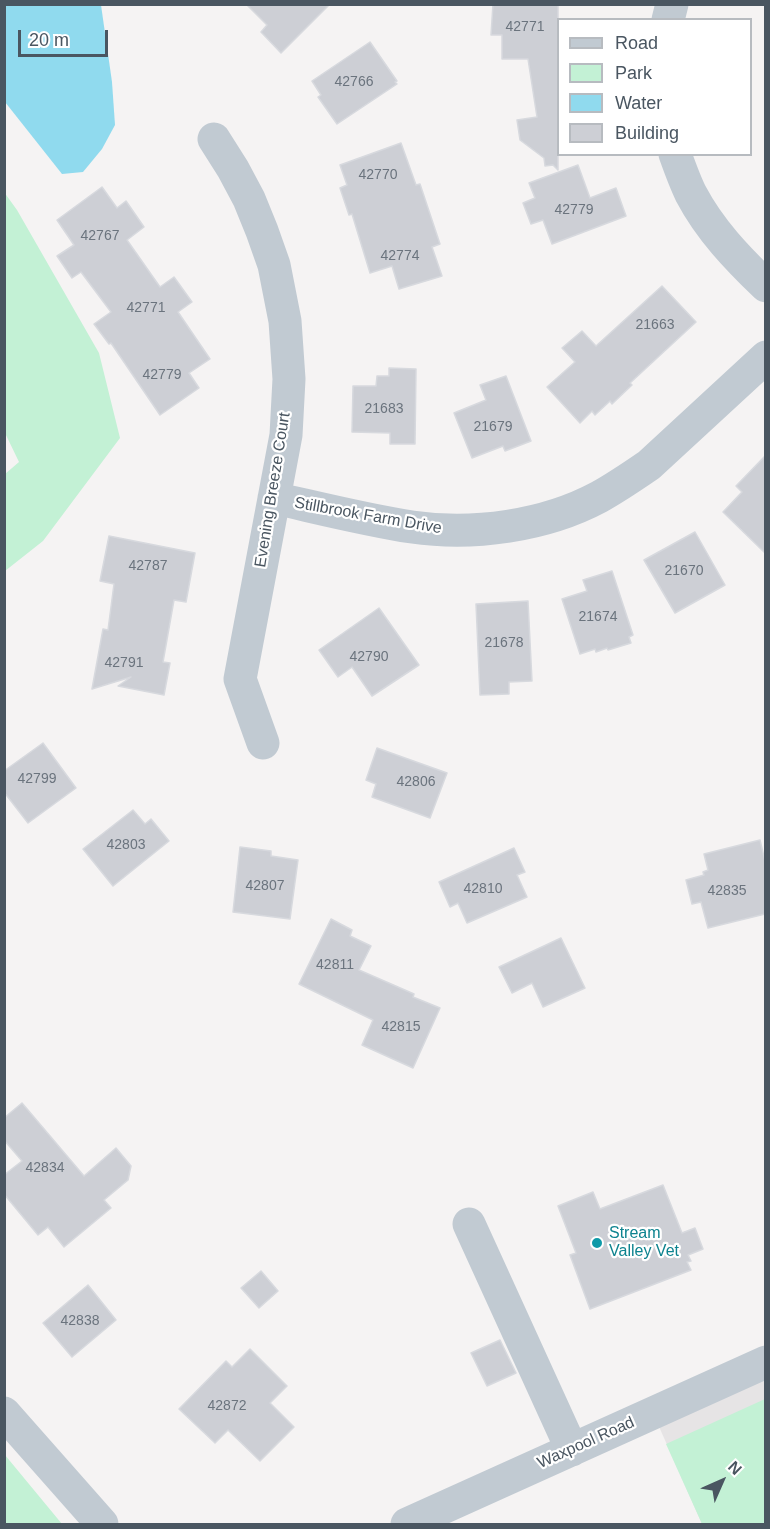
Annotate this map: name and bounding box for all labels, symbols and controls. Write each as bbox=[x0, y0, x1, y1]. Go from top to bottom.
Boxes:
scale bar bbox=[21, 18, 111, 56]
legend bbox=[557, 18, 752, 156]
house number: 42771 bbox=[506, 19, 544, 35]
text: 20 m bbox=[29, 30, 69, 50]
text: Road bbox=[615, 33, 658, 53]
text: Park bbox=[615, 63, 652, 83]
house number: 42766 bbox=[335, 74, 373, 90]
text: Water bbox=[615, 93, 662, 113]
text: Building bbox=[615, 123, 679, 143]
house number: 42770 bbox=[359, 167, 397, 183]
house number: 42779 bbox=[555, 202, 593, 218]
house number: 42767 bbox=[81, 228, 119, 244]
house number: 42774 bbox=[381, 248, 419, 264]
house number: 42771 bbox=[127, 300, 165, 316]
house number: 21663 bbox=[636, 317, 674, 333]
house number: 42779 bbox=[143, 367, 181, 383]
house number: 21683 bbox=[365, 401, 403, 417]
street label: Evening Breeze Court bbox=[251, 411, 295, 569]
house number: 21679 bbox=[474, 419, 512, 435]
street label: Stillbrook Farm Drive bbox=[293, 494, 443, 538]
house number: 42787 bbox=[129, 558, 167, 574]
house number: 21670 bbox=[665, 563, 703, 579]
house number: 21674 bbox=[579, 609, 617, 625]
house number: 21678 bbox=[485, 635, 523, 651]
house number: 42790 bbox=[350, 649, 388, 665]
house number: 42791 bbox=[105, 655, 143, 671]
house number: 42799 bbox=[18, 771, 56, 787]
house number: 42806 bbox=[397, 774, 435, 790]
house number: 42803 bbox=[107, 837, 145, 853]
house number: 42807 bbox=[246, 878, 284, 894]
house number: 42810 bbox=[464, 881, 502, 897]
house number: 42835 bbox=[708, 883, 746, 899]
house number: 42811 bbox=[316, 957, 354, 973]
house number: 42815 bbox=[382, 1019, 420, 1035]
house number: 42834 bbox=[26, 1160, 64, 1176]
place label: Stream Valley Vet bbox=[609, 1224, 679, 1262]
marker: Stream Valley Vet bbox=[590, 1236, 604, 1250]
house number: 42838 bbox=[61, 1313, 99, 1329]
house number: 42872 bbox=[208, 1398, 246, 1414]
street label: Waxpool Road bbox=[534, 1413, 638, 1473]
north arrow bbox=[692, 1451, 752, 1511]
text: N bbox=[725, 1458, 745, 1478]

